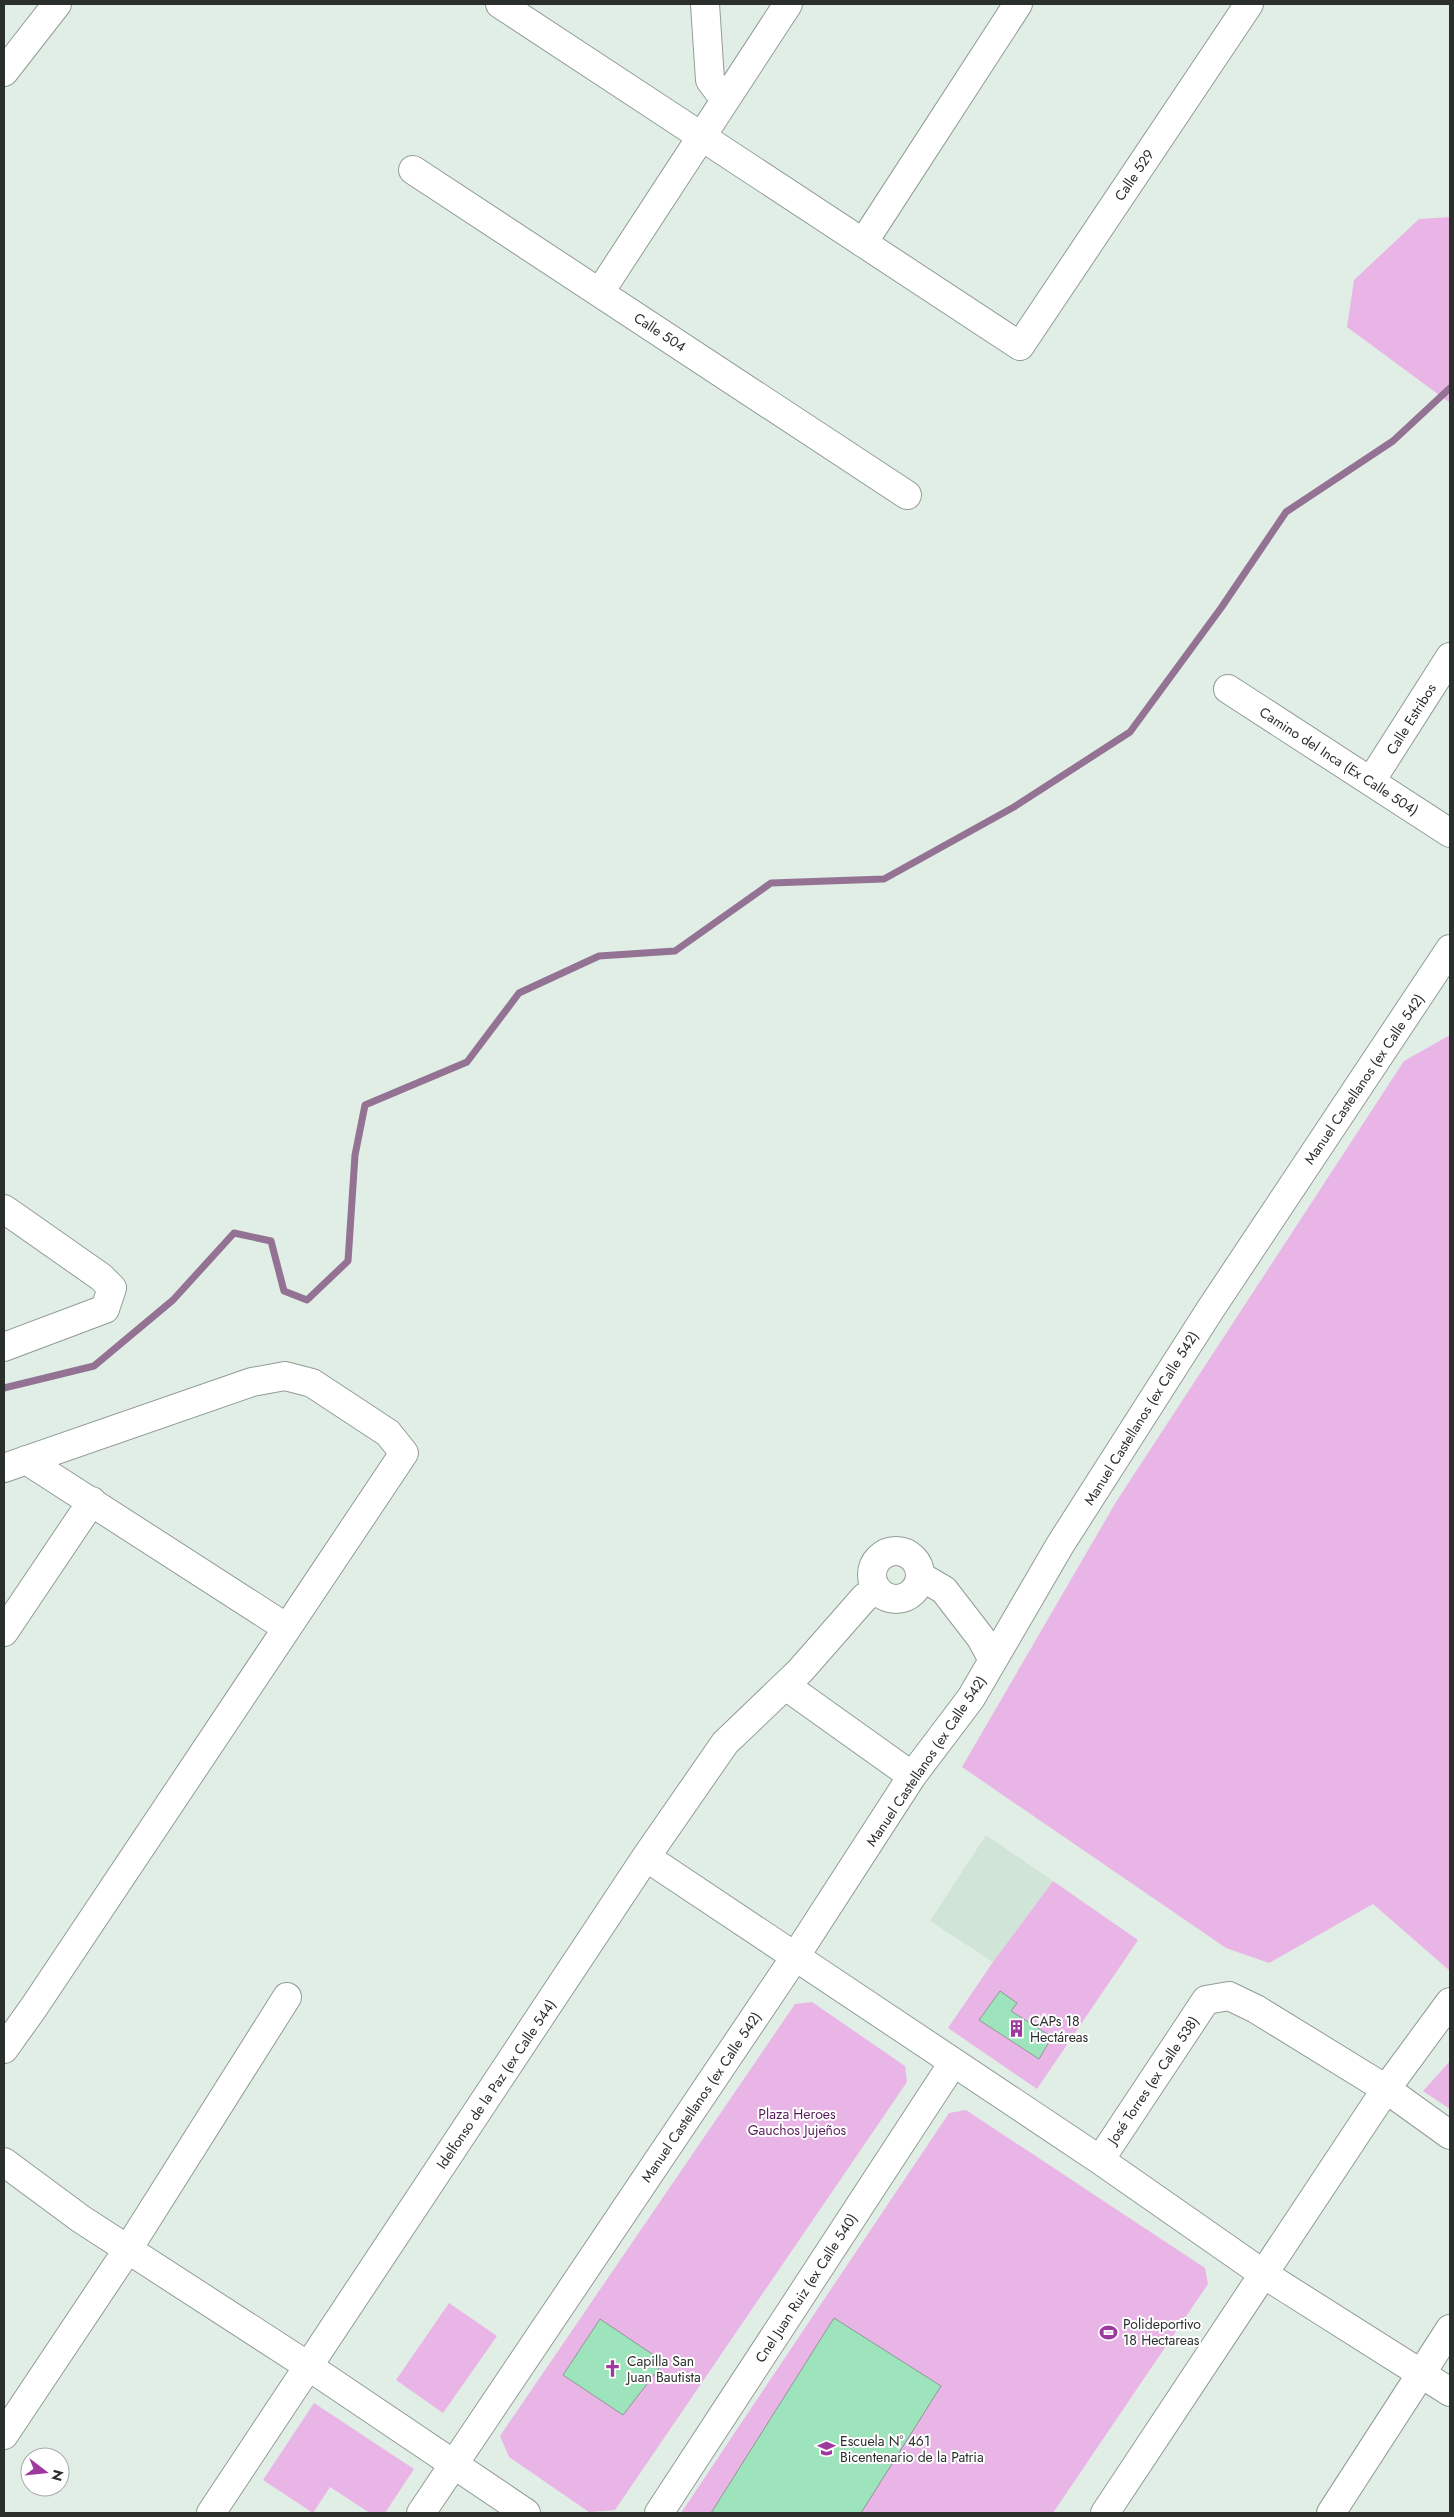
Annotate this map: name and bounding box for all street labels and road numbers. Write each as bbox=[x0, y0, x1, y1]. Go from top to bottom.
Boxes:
street label: Calle 529 bbox=[1109, 145, 1159, 205]
street label: Calle 504 bbox=[630, 308, 690, 356]
street label: Calle Estribos bbox=[1381, 679, 1441, 758]
street label: Camino del Inca (Ex Calle 504) bbox=[1255, 702, 1423, 820]
street label: Manuel Castellanos (ex Calle 542) bbox=[1299, 990, 1429, 1168]
street label: Manuel Castellanos (ex Calle 542) bbox=[1079, 1327, 1203, 1509]
street label: Manuel Castellanos (ex Calle 542) bbox=[861, 1672, 991, 1850]
street label: Idelfonso de la Paz (ex Calle 544) bbox=[432, 1995, 560, 2173]
street label: Manuel Castellanos (ex Calle 542) bbox=[636, 2008, 766, 2186]
street label: José Torres (ex Calle 538) bbox=[1102, 2012, 1203, 2150]
street label: Cnel Juan Ruiz (ex Calle 540) bbox=[750, 2209, 862, 2367]

